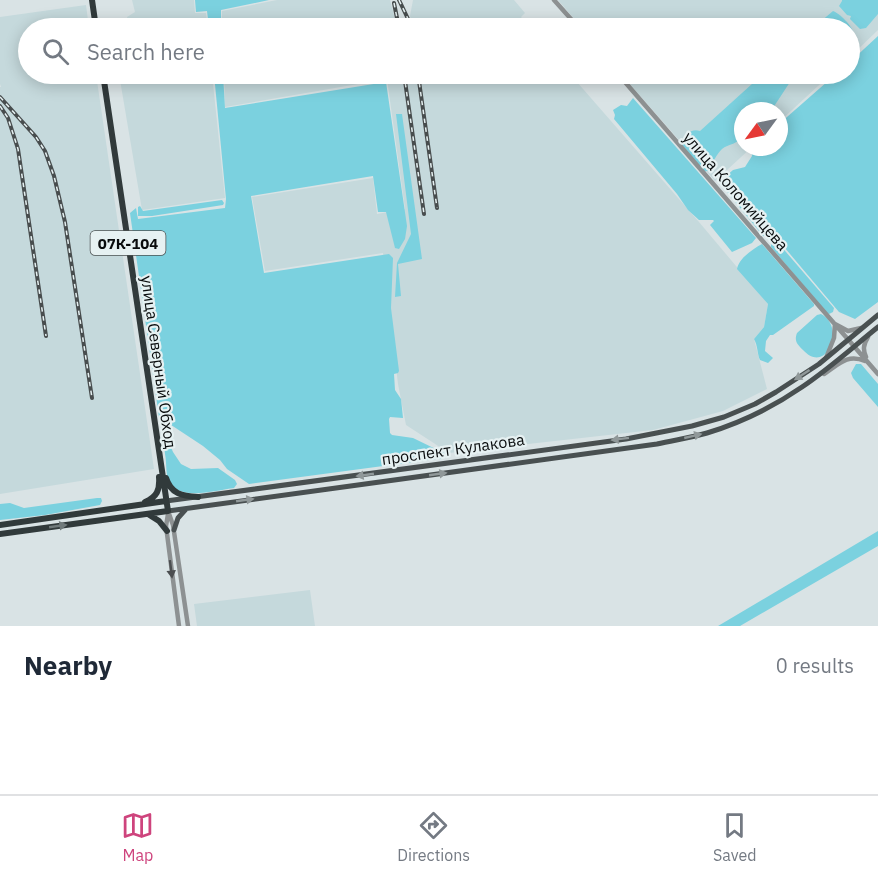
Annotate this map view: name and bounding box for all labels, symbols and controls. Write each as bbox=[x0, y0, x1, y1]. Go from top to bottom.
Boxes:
search box bbox=[18, 18, 860, 84]
icon: search bbox=[39, 35, 72, 68]
text: Search here bbox=[87, 37, 205, 66]
north arrow bbox=[734, 102, 788, 156]
street label: улица Коломийцева bbox=[679, 127, 793, 255]
road number: 07К-104 bbox=[90, 231, 166, 255]
street label: улица Северный Обход bbox=[137, 274, 181, 450]
one-way arrow bbox=[794, 370, 810, 381]
street label: проспект Кулакова bbox=[380, 429, 526, 469]
one-way arrow bbox=[684, 431, 703, 441]
one-way arrow bbox=[611, 435, 630, 444]
one-way arrow bbox=[429, 469, 448, 478]
one-way arrow bbox=[355, 470, 374, 480]
one-way arrow bbox=[236, 496, 255, 505]
one-way arrow bbox=[49, 521, 68, 531]
one-way arrow bbox=[167, 559, 176, 578]
text: Nearby bbox=[24, 648, 112, 682]
text: 0 results bbox=[776, 652, 854, 679]
tab: Map bbox=[121, 809, 154, 865]
tab: Directions bbox=[397, 809, 470, 865]
tab: Saved bbox=[713, 809, 757, 865]

